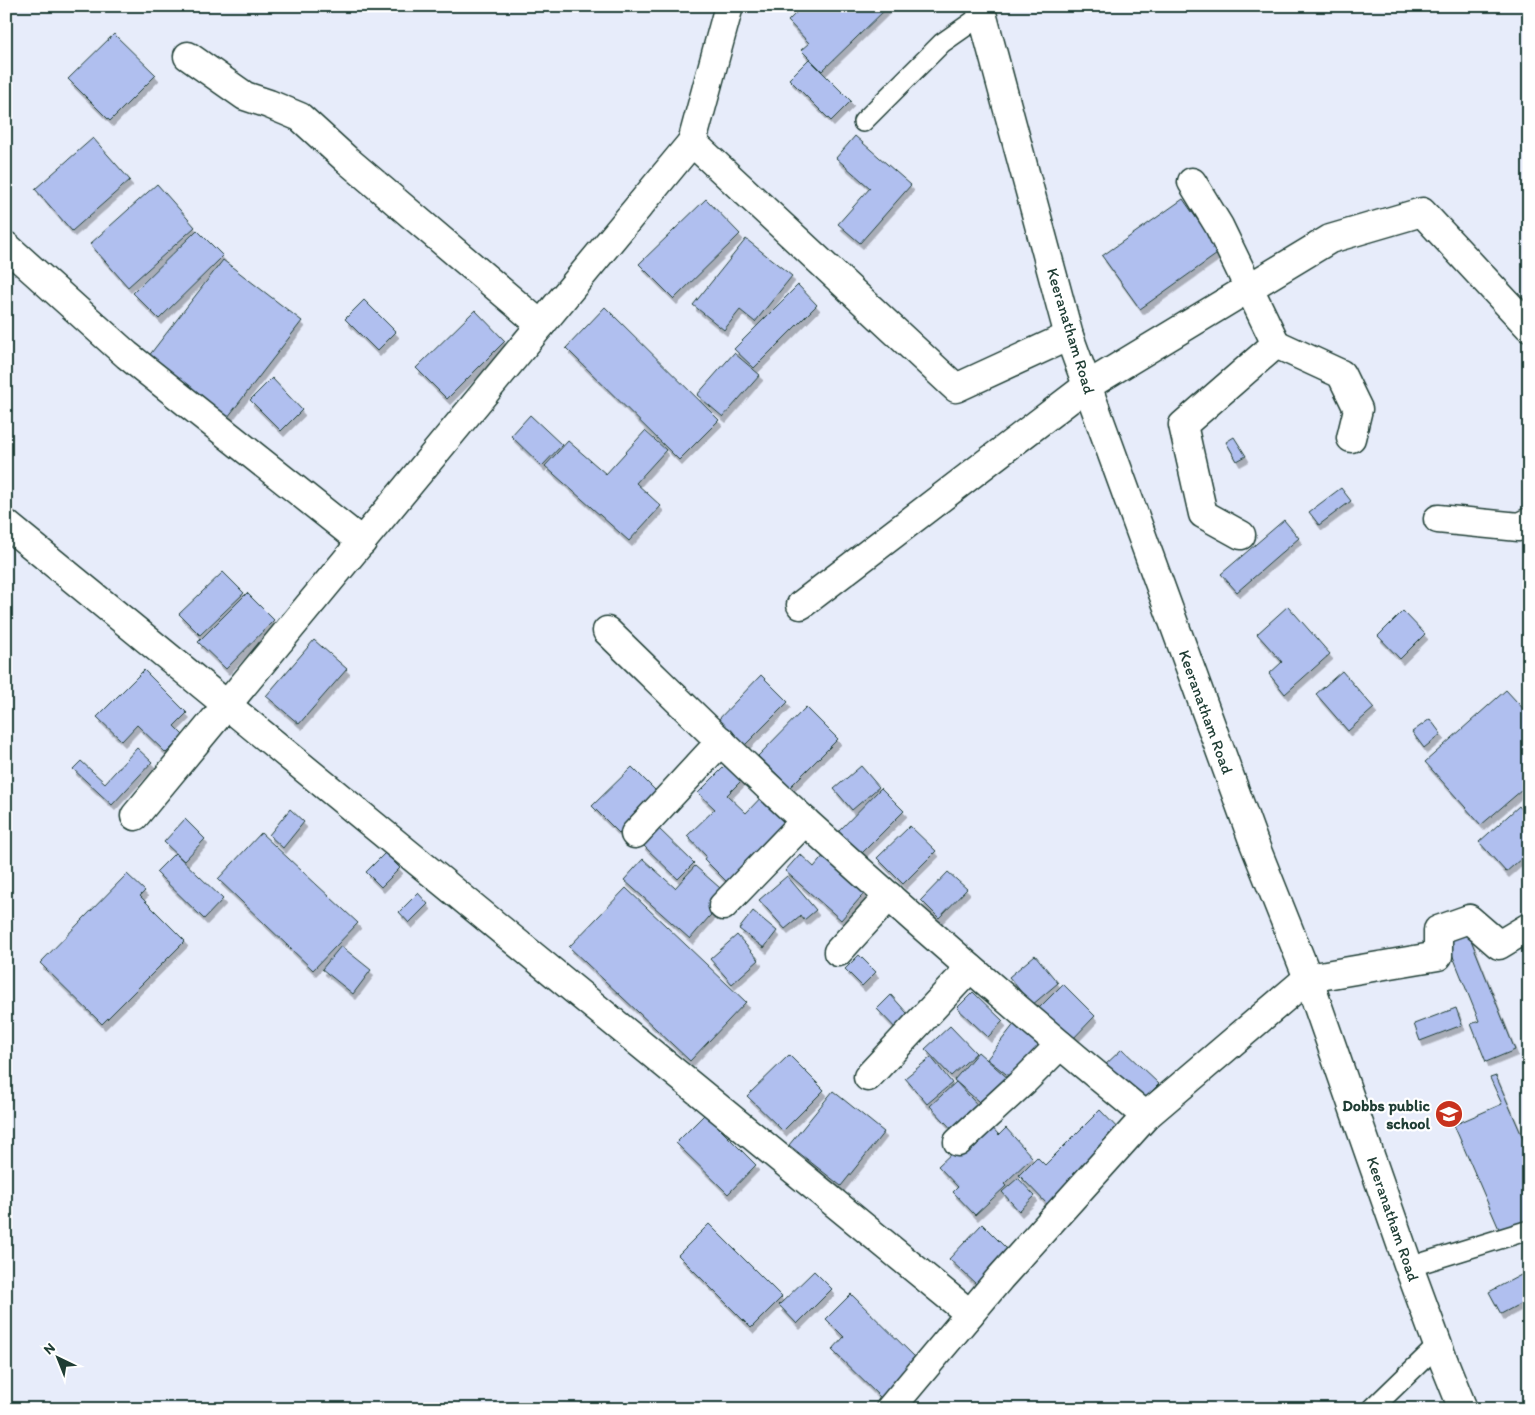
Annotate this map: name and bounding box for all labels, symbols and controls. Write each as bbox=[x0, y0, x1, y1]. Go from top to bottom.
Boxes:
street label: Keeranatham Road bbox=[1043, 266, 1099, 397]
street label: Keeranatham Road bbox=[1175, 647, 1237, 777]
place label: Dobbs public school bbox=[1342, 1096, 1430, 1133]
school or university icon: Dobbs public school bbox=[1434, 1099, 1464, 1129]
street label: Keeranatham Road bbox=[1363, 1154, 1423, 1284]
north arrow bbox=[32, 1332, 82, 1382]
text: N bbox=[40, 1339, 59, 1358]

